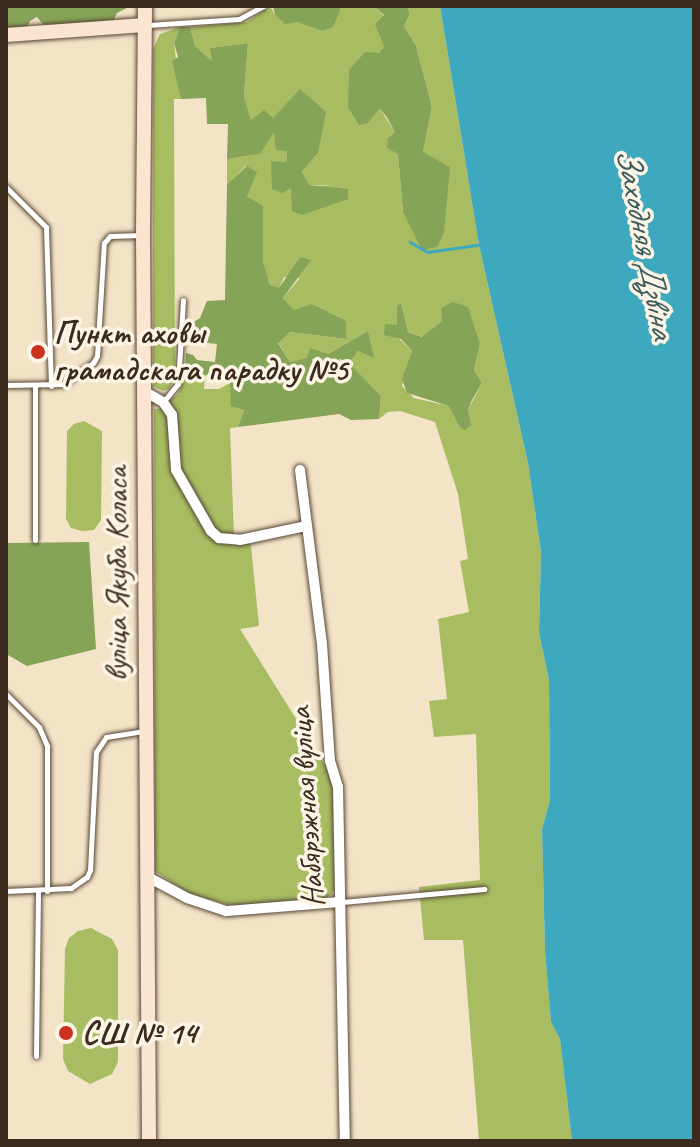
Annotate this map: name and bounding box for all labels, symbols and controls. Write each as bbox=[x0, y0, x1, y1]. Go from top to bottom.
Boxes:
water label: Заходняя Дзвіна bbox=[608, 144, 684, 342]
place label: Пункт аховы грамадскага парадку №5 bbox=[54, 315, 346, 390]
marker: Пункт аховы грамадскага парадку №5 bbox=[29, 343, 47, 361]
street label: вуліца Якуба Коласа bbox=[98, 467, 136, 681]
street label: Набярэжная вуліца bbox=[281, 707, 333, 907]
place label: СШ № 14 bbox=[82, 1014, 197, 1052]
marker: СШ № 14 bbox=[57, 1024, 75, 1042]

